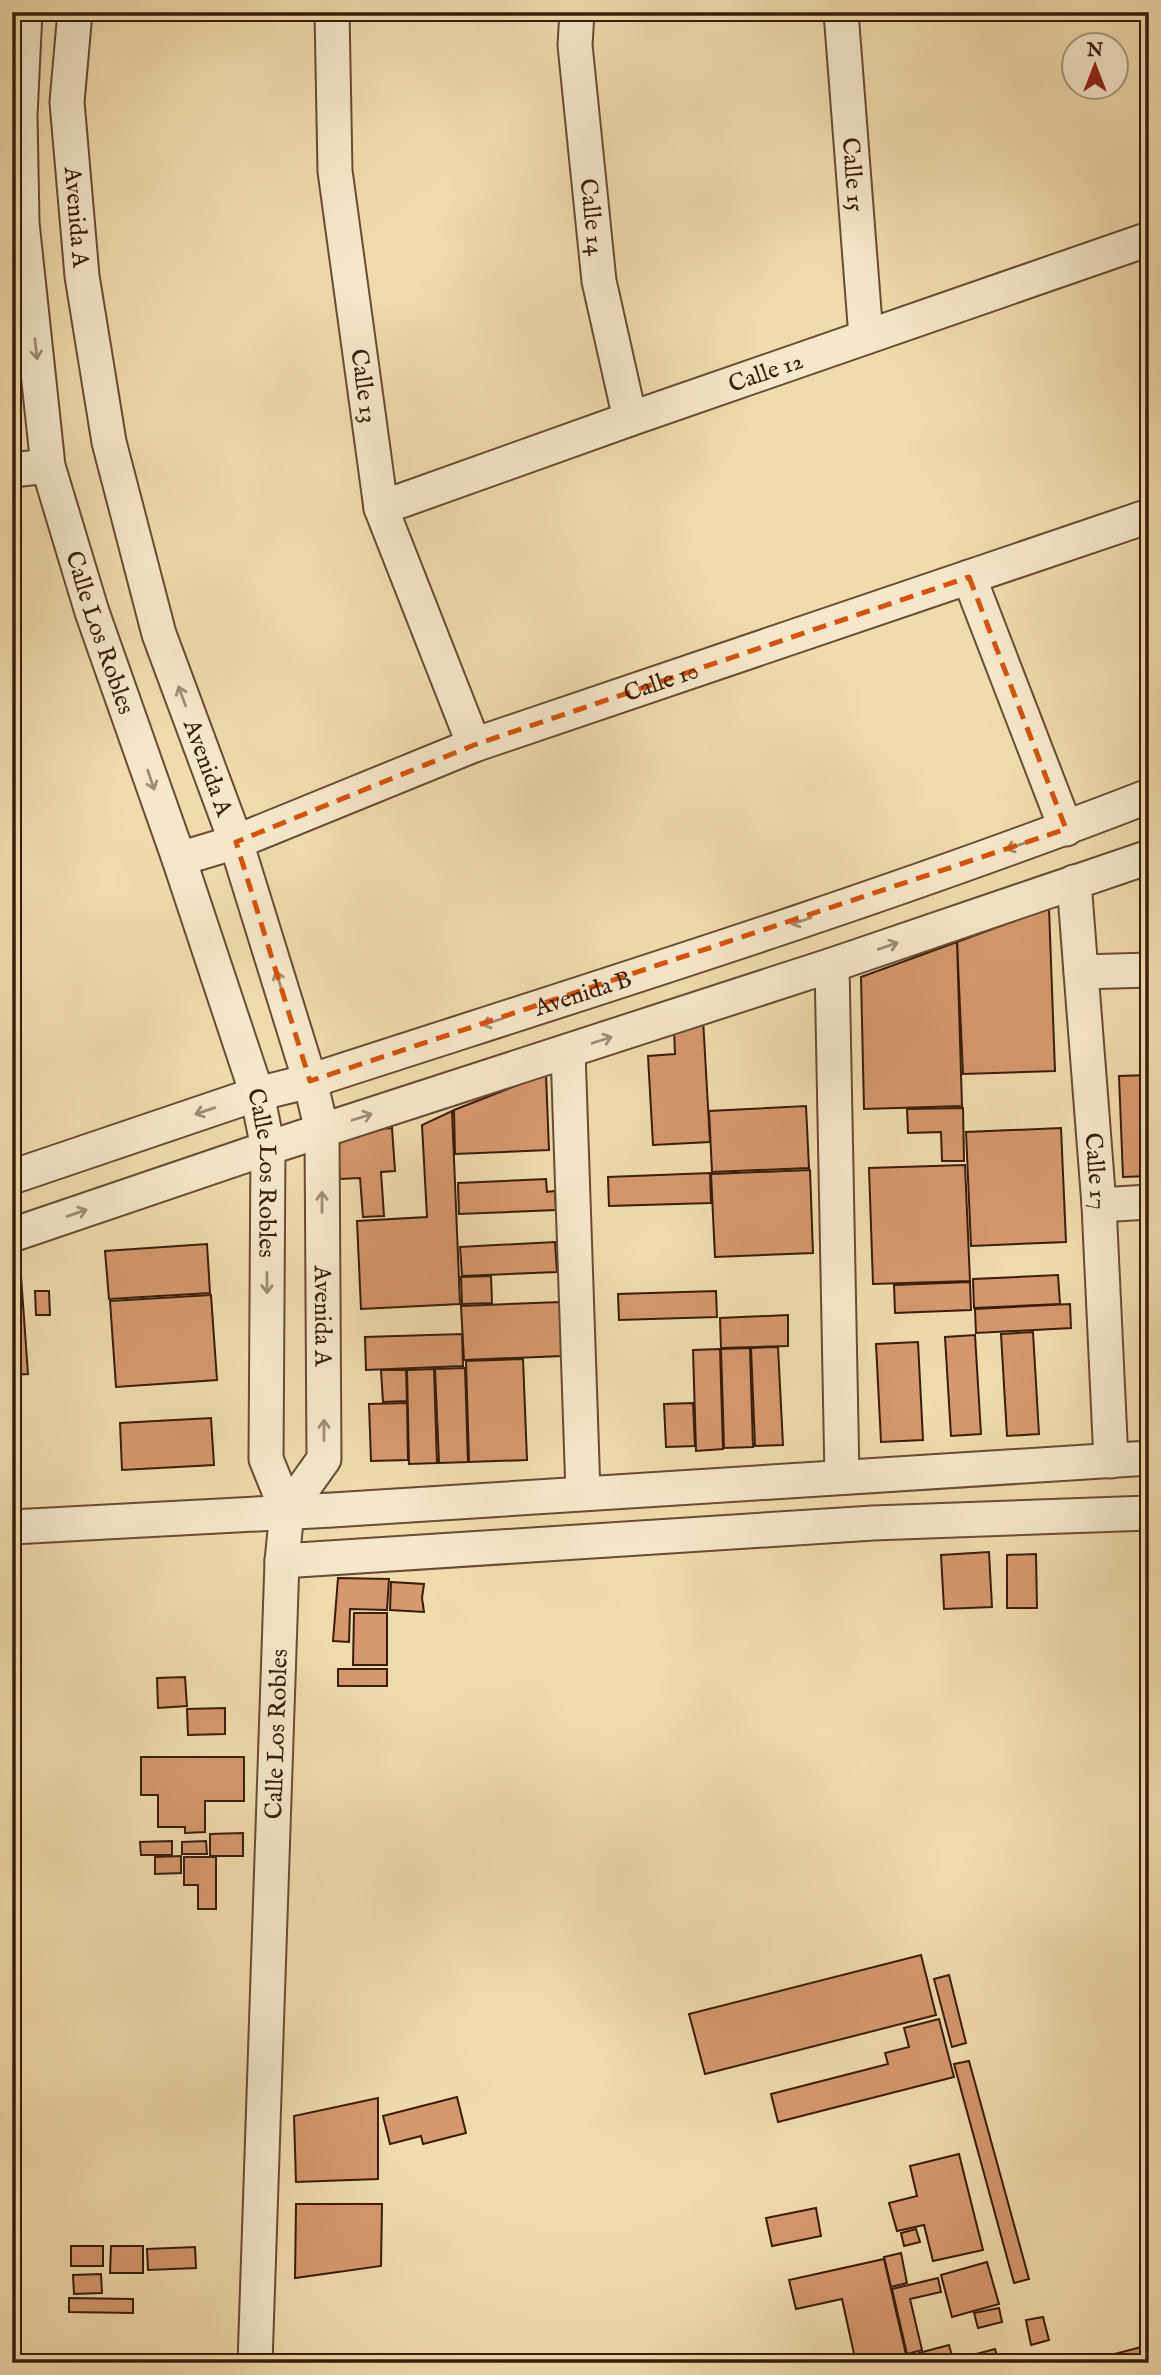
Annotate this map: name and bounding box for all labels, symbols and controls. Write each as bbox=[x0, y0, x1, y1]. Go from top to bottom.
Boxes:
north arrow bbox=[1060, 32, 1130, 102]
text: N bbox=[1086, 39, 1104, 63]
street label: Calle 15 bbox=[834, 136, 870, 213]
street label: Avenida A bbox=[56, 165, 95, 270]
street label: Calle 14 bbox=[572, 177, 610, 258]
one-way arrow bbox=[30, 337, 43, 360]
street label: Calle 12 bbox=[725, 346, 808, 401]
street label: Calle 13 bbox=[342, 347, 383, 425]
street label: Calle Los Robles bbox=[57, 547, 141, 719]
street label: Calle 10 bbox=[620, 656, 703, 710]
one-way arrow bbox=[175, 685, 187, 707]
street label: Avenida A bbox=[175, 714, 239, 822]
one-way arrow bbox=[146, 768, 158, 790]
one-way arrow bbox=[1006, 841, 1028, 853]
one-way arrow bbox=[791, 916, 813, 928]
one-way arrow bbox=[876, 939, 898, 951]
street label: Avenida B bbox=[530, 964, 636, 1025]
one-way arrow bbox=[271, 970, 284, 992]
one-way arrow bbox=[481, 1016, 503, 1029]
one-way arrow bbox=[591, 1033, 613, 1046]
street label: Calle Los Robles bbox=[239, 1086, 282, 1258]
one-way arrow bbox=[194, 1106, 216, 1118]
one-way arrow bbox=[351, 1110, 373, 1123]
street label: Calle 17 bbox=[1076, 1132, 1113, 1211]
one-way arrow bbox=[315, 1191, 329, 1214]
one-way arrow bbox=[65, 1206, 87, 1218]
street label: Avenida A bbox=[306, 1264, 337, 1367]
one-way arrow bbox=[261, 1271, 274, 1294]
one-way arrow bbox=[317, 1418, 331, 1441]
street label: Calle Los Robles bbox=[259, 1648, 296, 1820]

